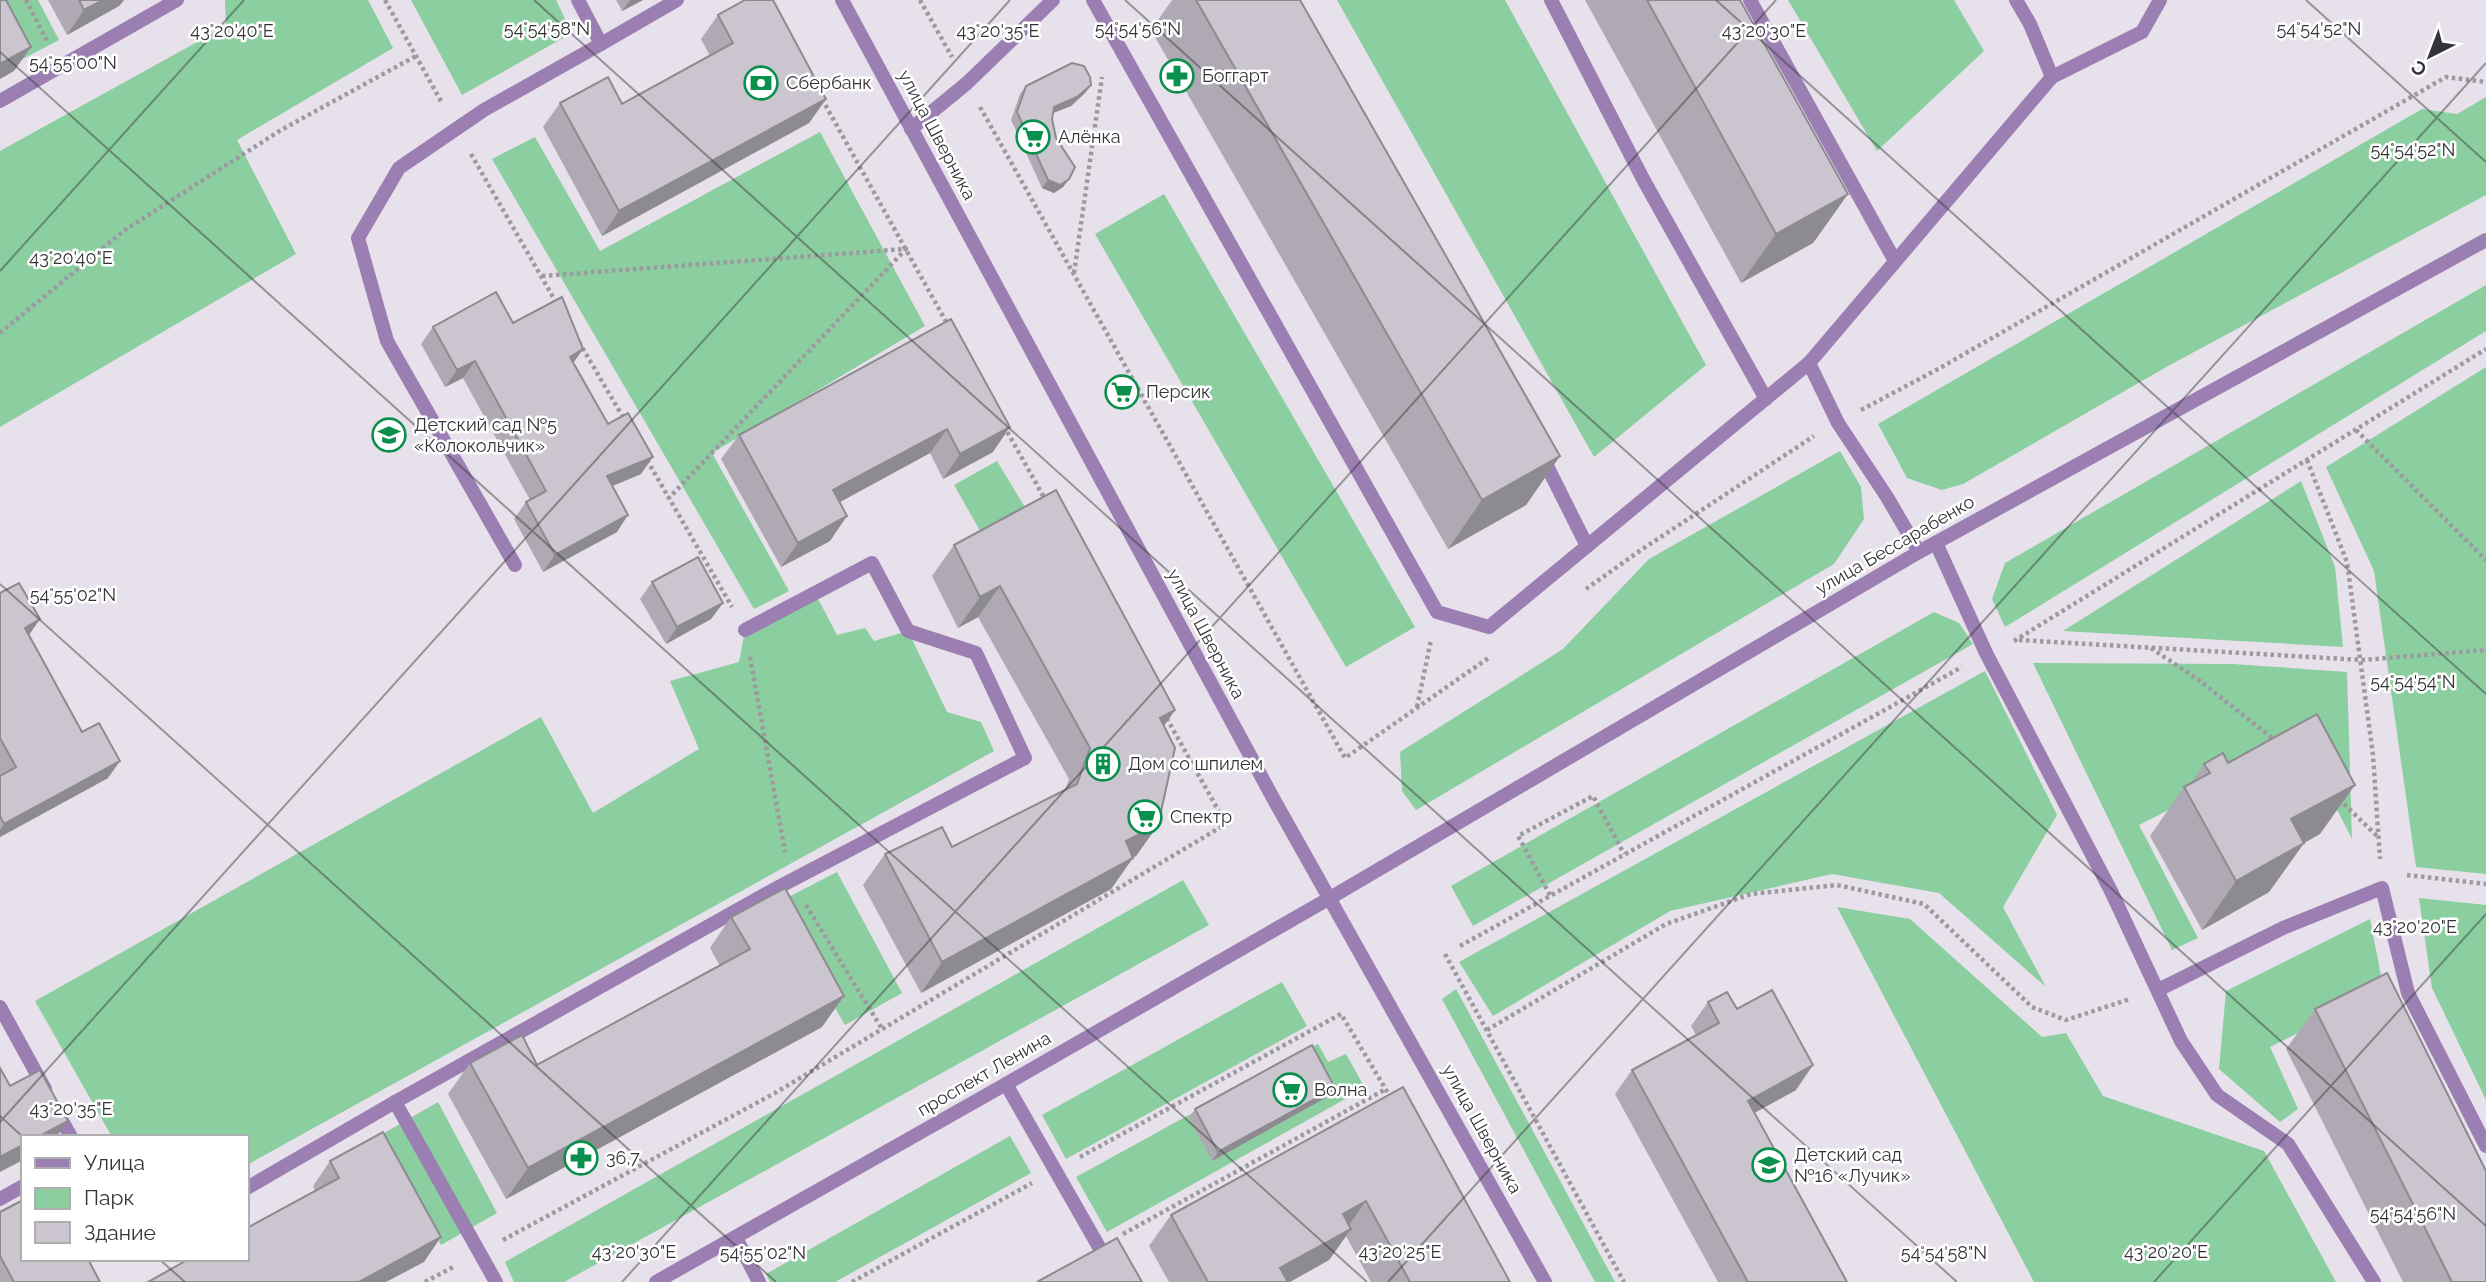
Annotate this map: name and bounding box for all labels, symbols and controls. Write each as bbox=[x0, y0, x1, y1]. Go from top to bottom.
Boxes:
text: 54°54'58"N bbox=[504, 18, 590, 39]
text: 54°54'56"N bbox=[1095, 18, 1181, 39]
text: 54°54'52"N bbox=[2276, 18, 2362, 39]
text: 43°20'40"E bbox=[190, 20, 274, 41]
text: 43°20'35"E bbox=[956, 20, 1040, 41]
text: 43°20'30"E bbox=[1722, 20, 1806, 41]
north arrow bbox=[2395, 21, 2465, 91]
text: 54°55'00"N bbox=[29, 52, 117, 73]
text: С bbox=[2406, 56, 2431, 81]
pharmacy icon: Боггарт bbox=[1158, 57, 1196, 95]
bank icon: Сбербанк bbox=[742, 64, 780, 102]
place label: Боггарт bbox=[1202, 65, 1269, 86]
street label: улица Шверника bbox=[894, 66, 981, 203]
place label: Сбербанк bbox=[786, 72, 872, 93]
supermarket icon: Алёнка bbox=[1014, 118, 1052, 156]
place label: Алёнка bbox=[1058, 126, 1121, 147]
text: 54°54'52"N bbox=[2370, 139, 2456, 160]
text: 43°20'40"E bbox=[29, 247, 113, 268]
supermarket icon: Персик bbox=[1103, 373, 1141, 411]
place label: Персик bbox=[1146, 381, 1210, 402]
place label: Детский сад №5 «Колокольчик» bbox=[414, 414, 557, 456]
school or university icon: Детский сад №5 «Колокольчик» bbox=[370, 416, 408, 454]
street label: улица Бессарабенко bbox=[1812, 490, 1978, 599]
street label: улица Шверника bbox=[1163, 565, 1250, 702]
text: 54°55'02"N bbox=[30, 584, 116, 605]
text: 54°54'54"N bbox=[2370, 671, 2456, 692]
building icon: Дом со шпилем bbox=[1084, 745, 1122, 783]
place label: Дом со шпилем bbox=[1128, 753, 1263, 774]
supermarket icon: Спектр bbox=[1126, 798, 1164, 836]
place label: Спектр bbox=[1170, 806, 1232, 827]
text: 43°20'20"E bbox=[2373, 916, 2457, 937]
street label: проспект Ленина bbox=[913, 1027, 1054, 1120]
street label: улица Шверника bbox=[1438, 1061, 1527, 1197]
supermarket icon: Волна bbox=[1271, 1071, 1309, 1109]
place label: Волна bbox=[1314, 1079, 1367, 1100]
text: 43°20'35"E bbox=[29, 1098, 113, 1119]
legend bbox=[21, 1135, 248, 1261]
pharmacy icon: 36,7 bbox=[562, 1139, 600, 1177]
place label: Детский сад №16 «Лучик» bbox=[1794, 1144, 1910, 1186]
school or university icon: Детский сад №16 «Лучик» bbox=[1750, 1146, 1788, 1184]
place label: 36,7 bbox=[606, 1147, 640, 1168]
text: Улица bbox=[84, 1150, 145, 1175]
text: Парк bbox=[84, 1185, 134, 1210]
text: 54°54'56"N bbox=[2370, 1203, 2456, 1224]
text: Здание bbox=[84, 1220, 156, 1245]
text: 43°20'30"E bbox=[592, 1241, 676, 1262]
text: 43°20'25"E bbox=[1358, 1241, 1442, 1262]
text: 43°20'20"E bbox=[2124, 1241, 2208, 1262]
text: 54°55'02"N bbox=[720, 1242, 806, 1263]
text: 54°54'58"N bbox=[1901, 1242, 1987, 1263]

